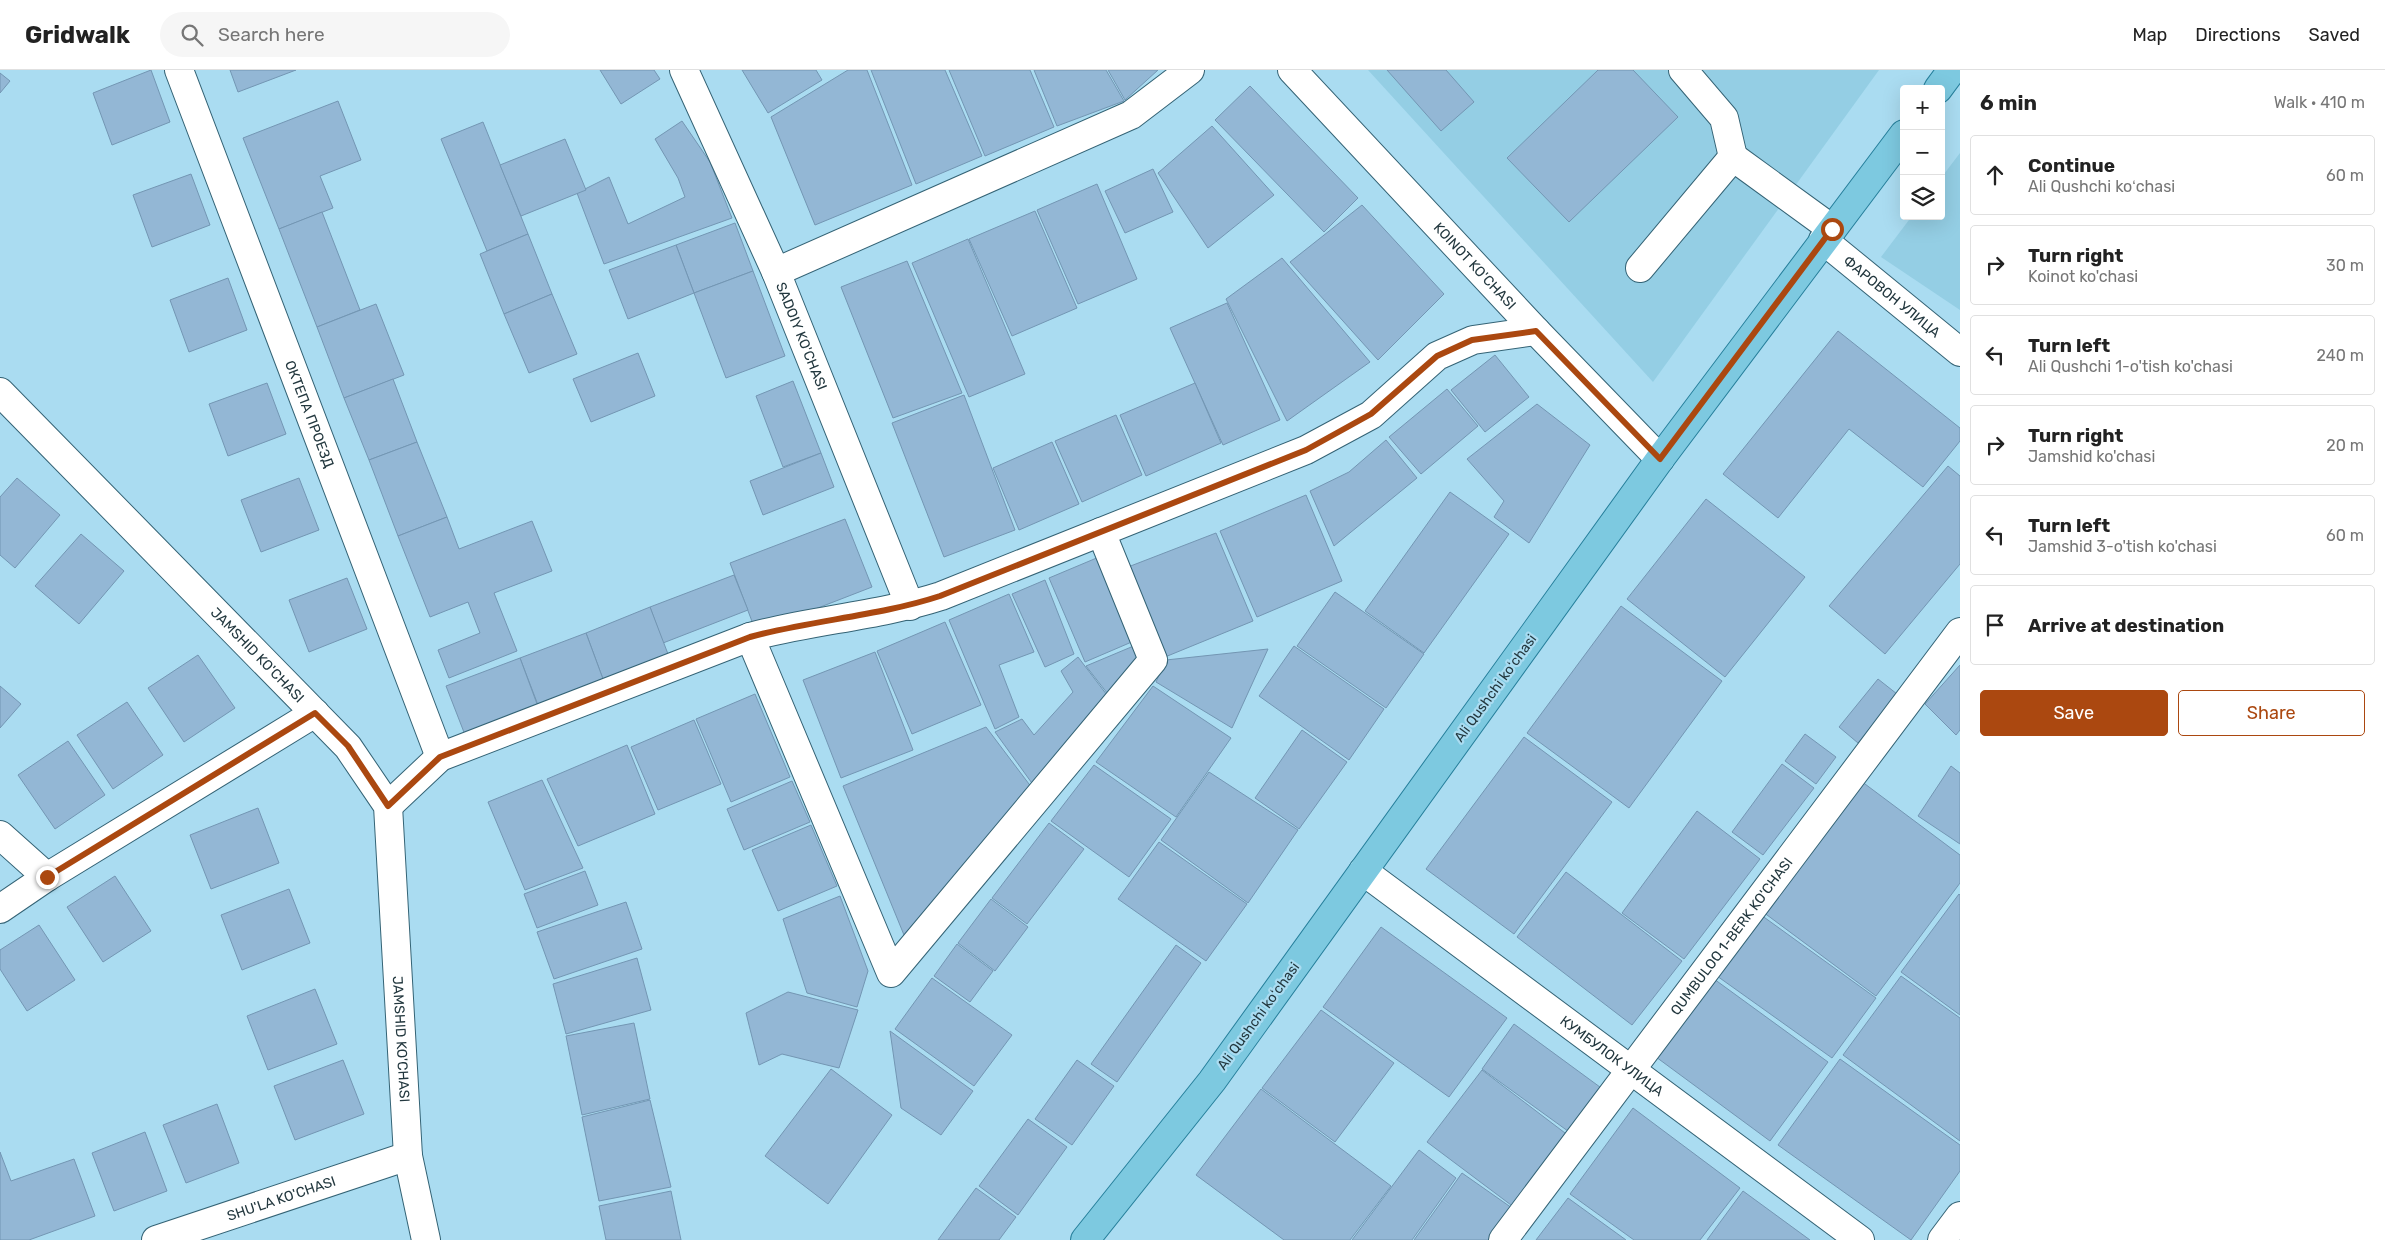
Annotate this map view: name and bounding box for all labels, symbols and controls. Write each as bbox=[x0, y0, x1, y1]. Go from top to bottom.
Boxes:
search box bbox=[160, 12, 510, 57]
text: Gridwalk bbox=[25, 21, 130, 49]
icon: search bbox=[178, 21, 206, 49]
text: Search here bbox=[218, 23, 325, 46]
text: Map bbox=[2132, 24, 2167, 46]
text: Directions bbox=[2195, 24, 2281, 46]
text: Saved bbox=[2309, 24, 2360, 46]
map controls bbox=[1900, 85, 1945, 220]
button: + bbox=[1900, 85, 1945, 130]
text: 6 min bbox=[1980, 90, 2037, 115]
text: Walk · 410 m bbox=[2274, 93, 2365, 112]
button: − bbox=[1900, 130, 1945, 175]
text: Continue bbox=[2028, 154, 2115, 177]
icon: ahead bbox=[1981, 161, 2009, 189]
text: 60 m bbox=[2326, 166, 2364, 185]
button: layers bbox=[1900, 175, 1945, 220]
text: Ali Qushchi koʻchasi bbox=[2028, 177, 2175, 196]
route start bbox=[1821, 218, 1844, 241]
street label: KOINOT KO'CHASI bbox=[1430, 219, 1519, 313]
text: Turn right bbox=[2028, 244, 2123, 267]
icon: right bbox=[1981, 251, 2009, 279]
street label: ФАРОВОН УЛИЦА bbox=[1840, 252, 1944, 342]
text: 30 m bbox=[2326, 256, 2364, 275]
text: Koinot ko'chasi bbox=[2028, 267, 2138, 286]
street label: SADOIY KO'CHASI bbox=[772, 280, 830, 393]
text: Turn left bbox=[2028, 334, 2110, 357]
icon: left bbox=[1981, 341, 2009, 369]
text: 240 m bbox=[2317, 346, 2364, 365]
text: Ali Qushchi 1-o'tish ko'chasi bbox=[2028, 357, 2233, 376]
street label: ОКТЕПА ПРОЕЗД bbox=[281, 358, 337, 470]
text: Turn right bbox=[2028, 424, 2123, 447]
icon: right bbox=[1981, 431, 2009, 459]
text: 20 m bbox=[2326, 436, 2364, 455]
text: Jamshid ko'chasi bbox=[2028, 447, 2155, 466]
text: Turn left bbox=[2028, 514, 2110, 537]
icon: left bbox=[1981, 521, 2009, 549]
text: 60 m bbox=[2326, 526, 2364, 545]
text: Jamshid 3-o'tish ko'chasi bbox=[2028, 537, 2217, 556]
street label: JAMSHID KO'CHASI bbox=[207, 604, 308, 706]
icon: arrive bbox=[1981, 611, 2009, 639]
text: Arrive at destination bbox=[2028, 614, 2224, 637]
street label: Ali Qushchi koʻchasi bbox=[1451, 631, 1540, 745]
button: Save bbox=[1980, 690, 2168, 736]
button: Share bbox=[2178, 690, 2365, 736]
street label: QUMBULOQ 1-BERK KO'CHASI bbox=[1667, 854, 1796, 1019]
route end bbox=[36, 866, 59, 889]
street label: Ali Qushchi koʻchasi bbox=[1214, 959, 1303, 1073]
street label: JAMSHID KO'CHASI bbox=[389, 976, 413, 1103]
street label: КУМБУЛОК УЛИЦА bbox=[1556, 1012, 1667, 1101]
street label: SHU'LA KO'CHASI bbox=[225, 1173, 338, 1225]

